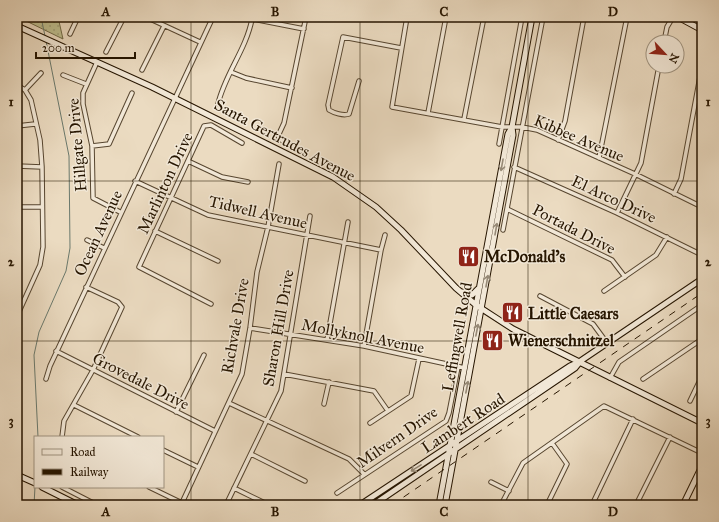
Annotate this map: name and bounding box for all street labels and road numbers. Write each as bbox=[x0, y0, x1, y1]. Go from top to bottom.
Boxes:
street label: Santa Gertrudes Avenue bbox=[211, 95, 359, 185]
street label: Hillgate Drive bbox=[63, 97, 92, 193]
street label: Kibbee Avenue bbox=[531, 110, 627, 166]
street label: Marlinton Drive bbox=[133, 129, 197, 237]
street label: El Arco Drive bbox=[569, 171, 660, 227]
street label: Ocean Avenue bbox=[70, 187, 126, 279]
street label: Tidwell Avenue bbox=[207, 191, 309, 233]
street label: Portada Drive bbox=[529, 200, 619, 258]
street label: Sharon Hill Drive bbox=[258, 268, 298, 388]
street label: Richvale Drive bbox=[217, 276, 253, 375]
street label: Leffingwell Road bbox=[438, 281, 477, 393]
street label: Mollyknoll Avenue bbox=[300, 315, 426, 357]
street label: Grovedale Drive bbox=[89, 348, 193, 414]
street label: Lambert Road bbox=[418, 389, 508, 457]
street label: Milvern Drive bbox=[353, 402, 441, 472]

